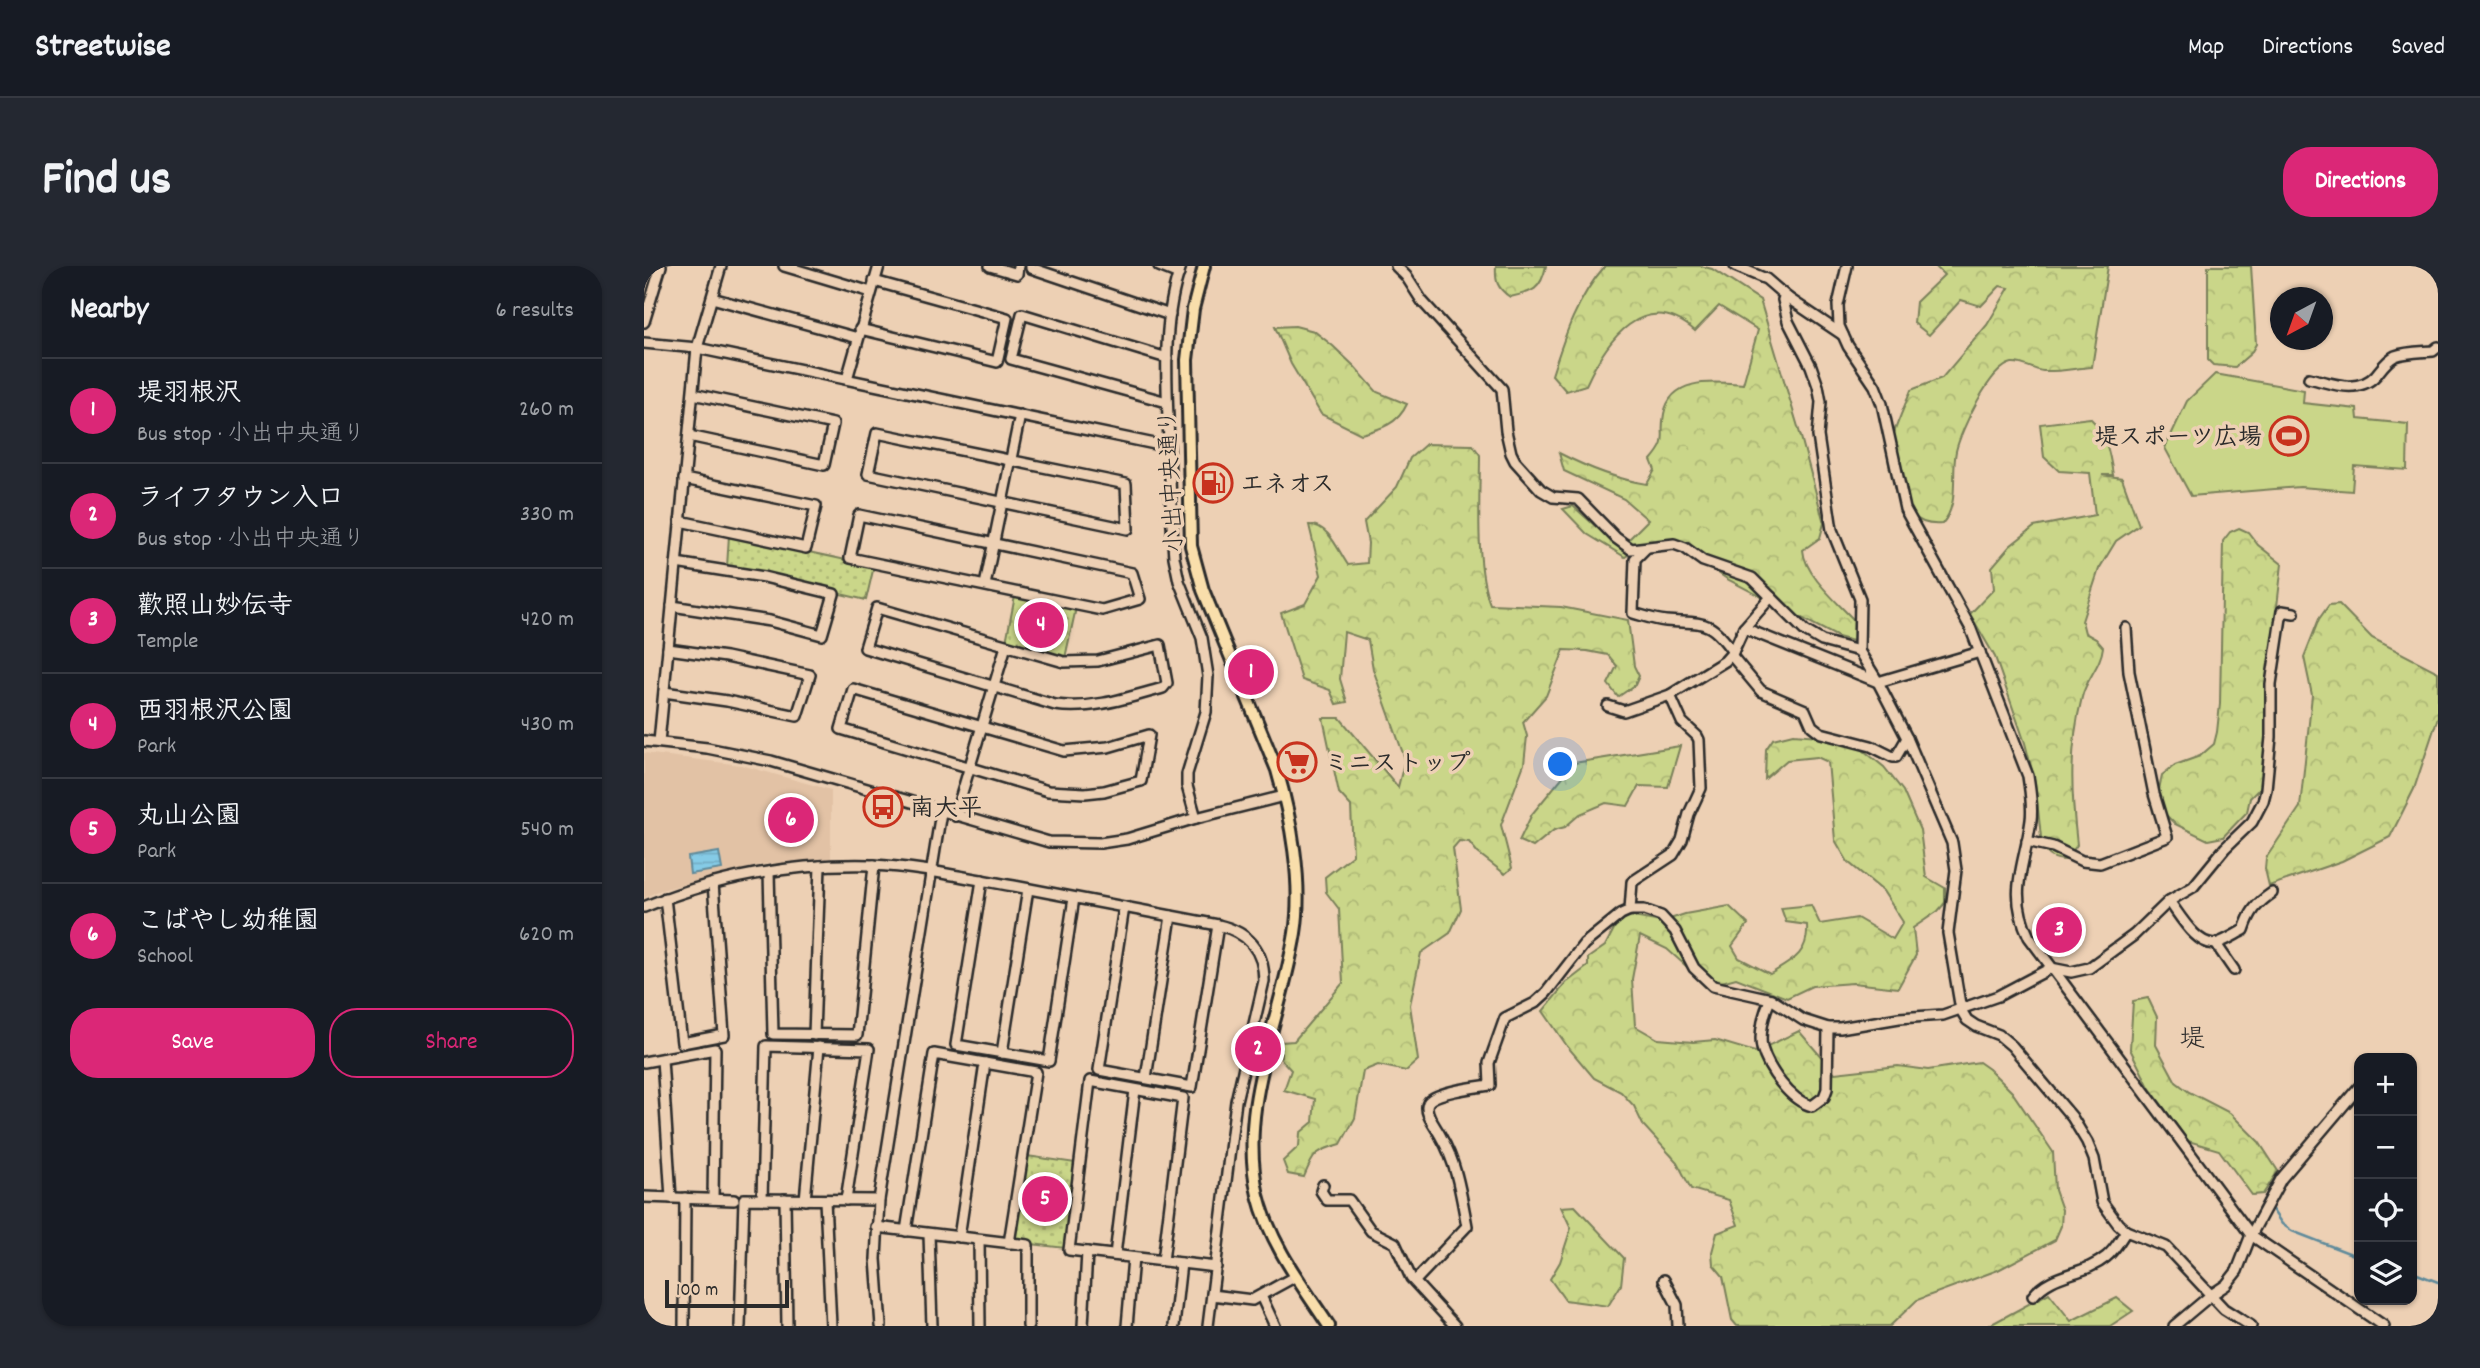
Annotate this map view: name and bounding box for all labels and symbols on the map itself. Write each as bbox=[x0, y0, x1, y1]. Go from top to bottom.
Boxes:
north arrow bbox=[2270, 287, 2333, 350]
street label: 小出中央通り bbox=[1152, 408, 1194, 554]
sports icon: 堤スポーツ広場 bbox=[2268, 415, 2310, 457]
place label: 堤スポーツ広場 bbox=[2094, 422, 2262, 456]
fuel station icon: エネオス bbox=[1192, 462, 1234, 504]
place label: エネオス bbox=[1240, 469, 1335, 503]
pin: 4 bbox=[1018, 599, 1064, 651]
pin: 1 bbox=[1228, 646, 1274, 698]
supermarket icon: ミニストップ bbox=[1276, 741, 1318, 783]
your location bbox=[1543, 747, 1577, 781]
place label: ミニストップ bbox=[1324, 748, 1470, 782]
bus stop icon: 南大平 bbox=[862, 786, 904, 828]
place label: 南大平 bbox=[910, 793, 982, 827]
pin: 6 bbox=[768, 794, 814, 846]
pin: 3 bbox=[2036, 904, 2082, 956]
district label: 堤 bbox=[2179, 1022, 2205, 1059]
pin: 2 bbox=[1235, 1023, 1281, 1075]
pin: 5 bbox=[1022, 1173, 1068, 1225]
scale bar bbox=[665, 1277, 789, 1309]

